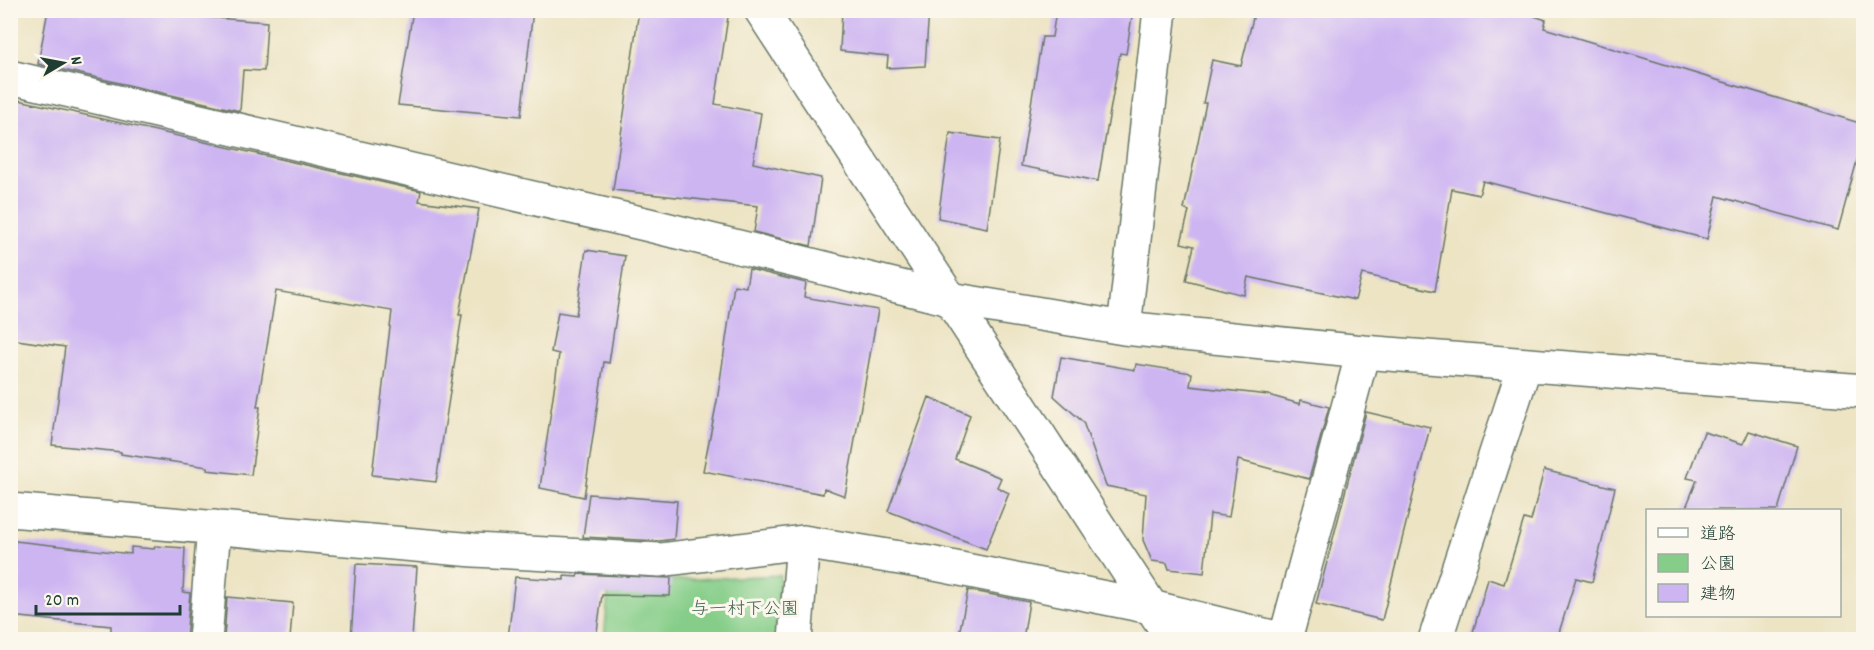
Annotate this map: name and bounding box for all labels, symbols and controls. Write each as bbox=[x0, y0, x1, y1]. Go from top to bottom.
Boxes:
north arrow bbox=[33, 33, 93, 93]
text: N bbox=[63, 55, 87, 67]
legend bbox=[1646, 509, 1841, 617]
text: 道路 bbox=[1700, 523, 1736, 548]
text: 公園 bbox=[1700, 553, 1736, 578]
scale bar bbox=[36, 578, 180, 616]
text: 建物 bbox=[1700, 583, 1736, 608]
text: 20 m bbox=[45, 589, 79, 614]
park label: 与一村下公園 bbox=[691, 598, 799, 623]

